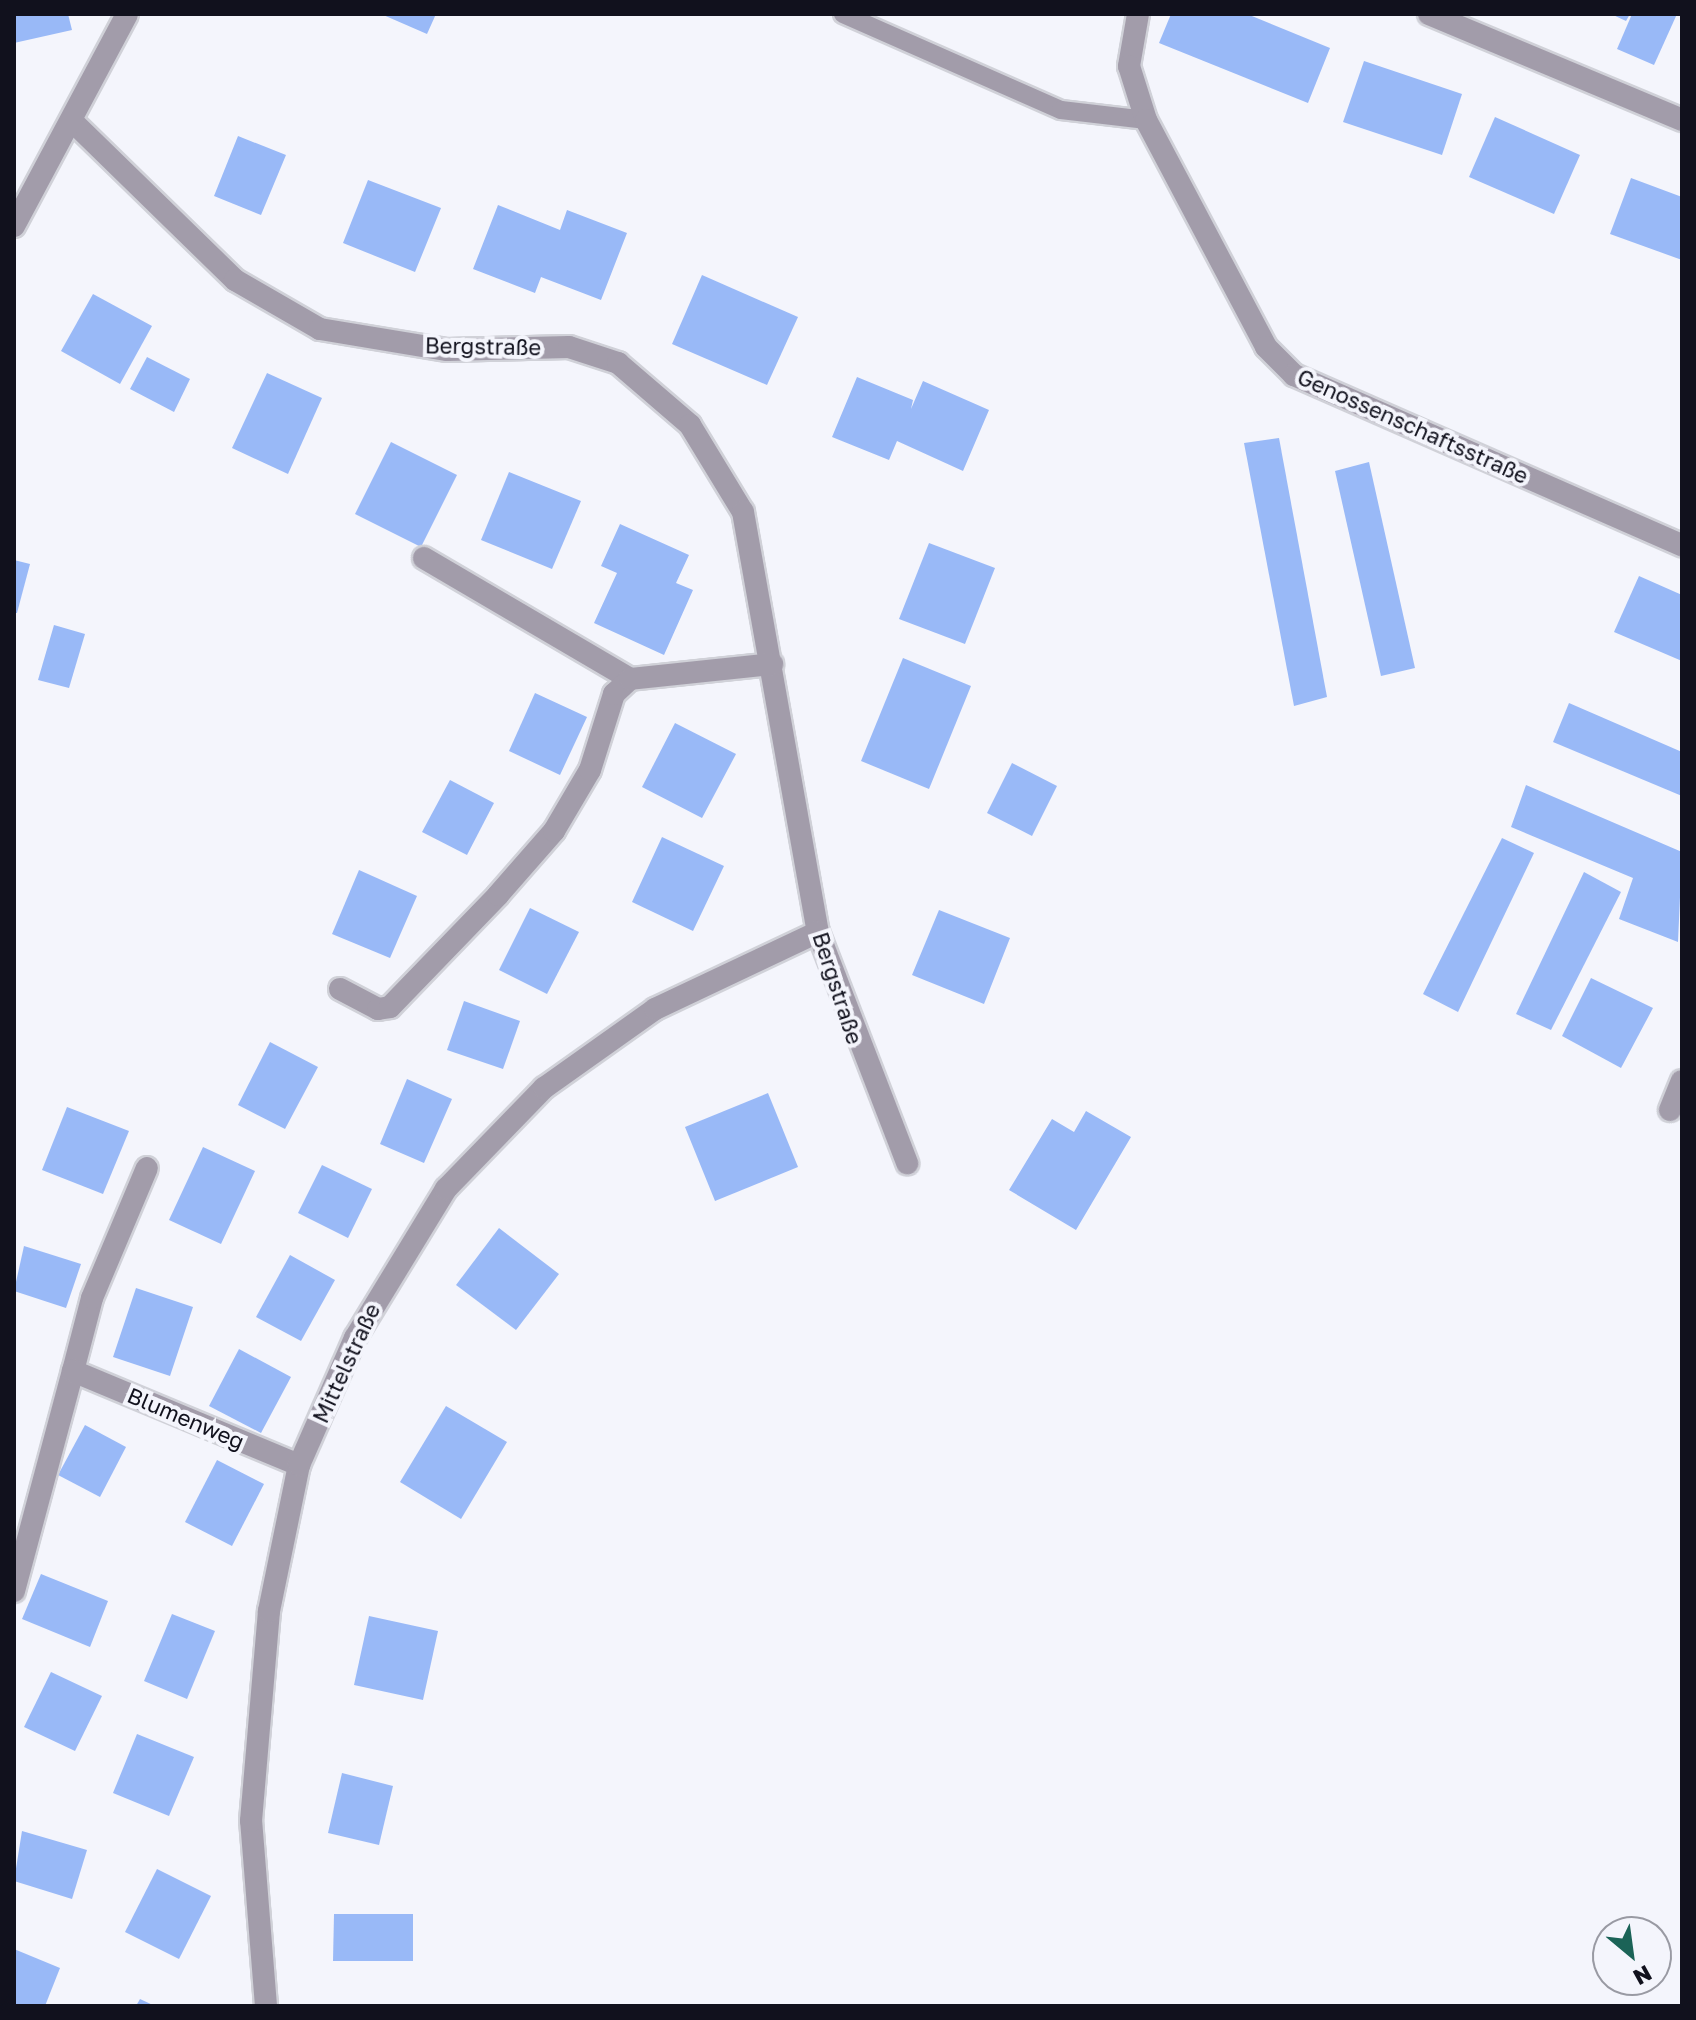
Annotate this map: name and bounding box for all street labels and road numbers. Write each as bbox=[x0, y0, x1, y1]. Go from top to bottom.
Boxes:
street label: Bergstraße bbox=[425, 332, 541, 360]
street label: Genossenschaftsstraße bbox=[1294, 363, 1532, 489]
street label: Bergstraße bbox=[807, 929, 869, 1047]
street label: Mittelstraße bbox=[307, 1299, 385, 1427]
street label: Blumenweg bbox=[124, 1382, 248, 1454]

